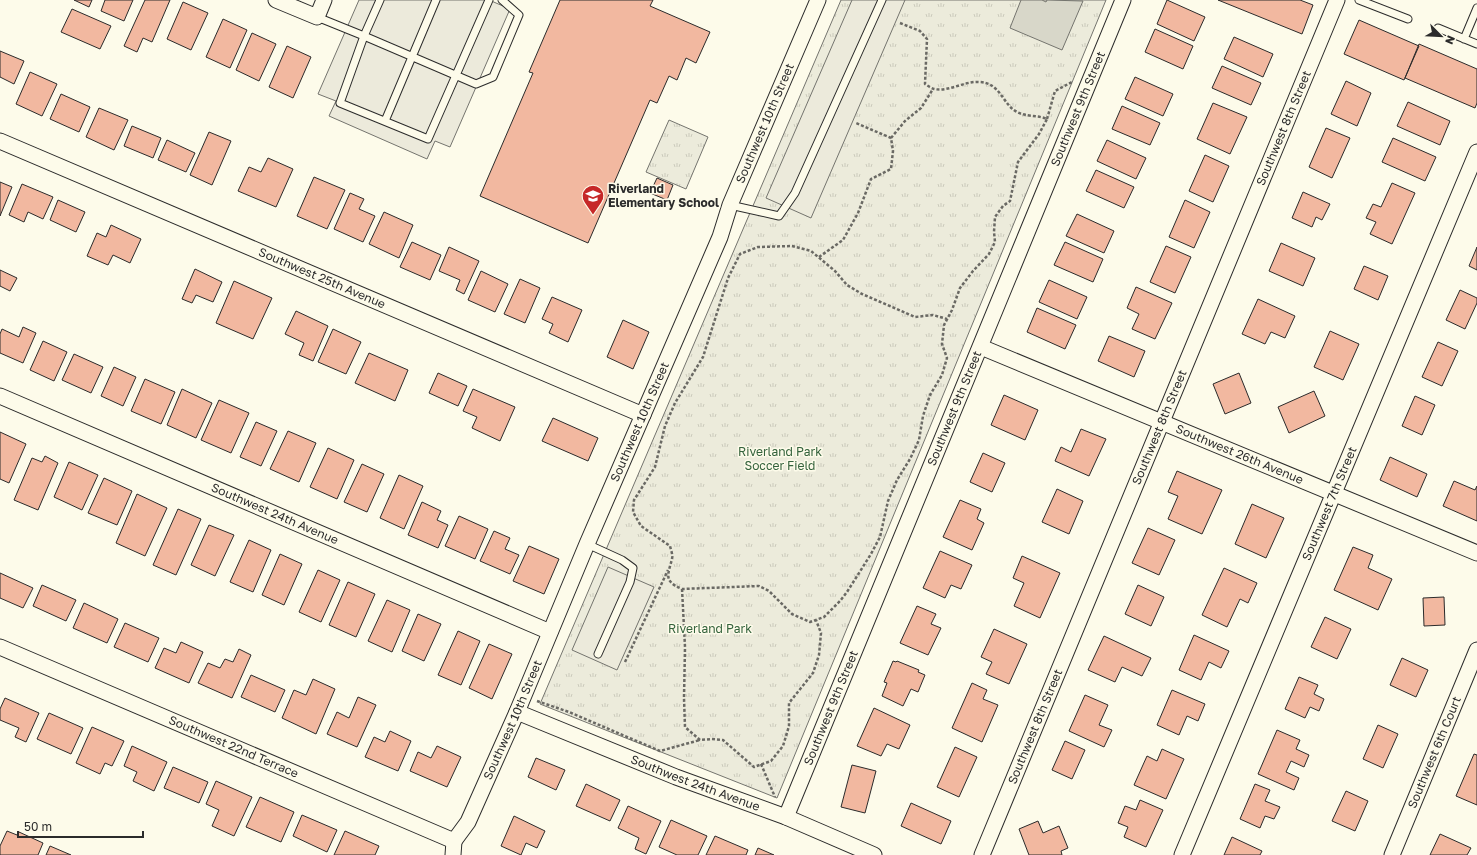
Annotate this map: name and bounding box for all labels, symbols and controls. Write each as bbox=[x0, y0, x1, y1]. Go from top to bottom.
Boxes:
north arrow bbox=[1421, 16, 1461, 56]
text: N bbox=[1443, 34, 1458, 47]
street label: Southwest 9th Street bbox=[1047, 49, 1108, 168]
street label: Southwest 10th Street bbox=[732, 61, 797, 185]
street label: Southwest 8th Street bbox=[1253, 68, 1314, 188]
place label: Riverland Elementary School bbox=[608, 181, 719, 210]
school or university icon: Riverland Elementary School bbox=[580, 183, 606, 216]
street label: Southwest 25th Avenue bbox=[256, 244, 388, 311]
street label: Southwest 9th Street bbox=[924, 348, 985, 468]
street label: Southwest 10th Street bbox=[607, 359, 672, 484]
street label: Southwest 8th Street bbox=[1129, 367, 1190, 487]
street label: Southwest 26th Avenue bbox=[1174, 421, 1306, 487]
park label: Riverland Park Soccer Field bbox=[738, 444, 822, 473]
street label: Southwest 7th Street bbox=[1298, 444, 1360, 563]
street label: Southwest 24th Avenue bbox=[209, 480, 341, 547]
park label: Riverland Park bbox=[668, 621, 752, 636]
street label: Southwest 9th Street bbox=[800, 648, 861, 767]
street label: Southwest 10th Street bbox=[480, 657, 545, 782]
street label: Southwest 8th Street bbox=[1004, 667, 1065, 786]
street label: Southwest 6th Court bbox=[1404, 694, 1464, 811]
street label: Southwest 22nd Terrace bbox=[167, 712, 301, 781]
street label: Southwest 24th Avenue bbox=[629, 751, 762, 814]
scale bar bbox=[18, 813, 143, 839]
text: 50 m bbox=[24, 819, 52, 834]

